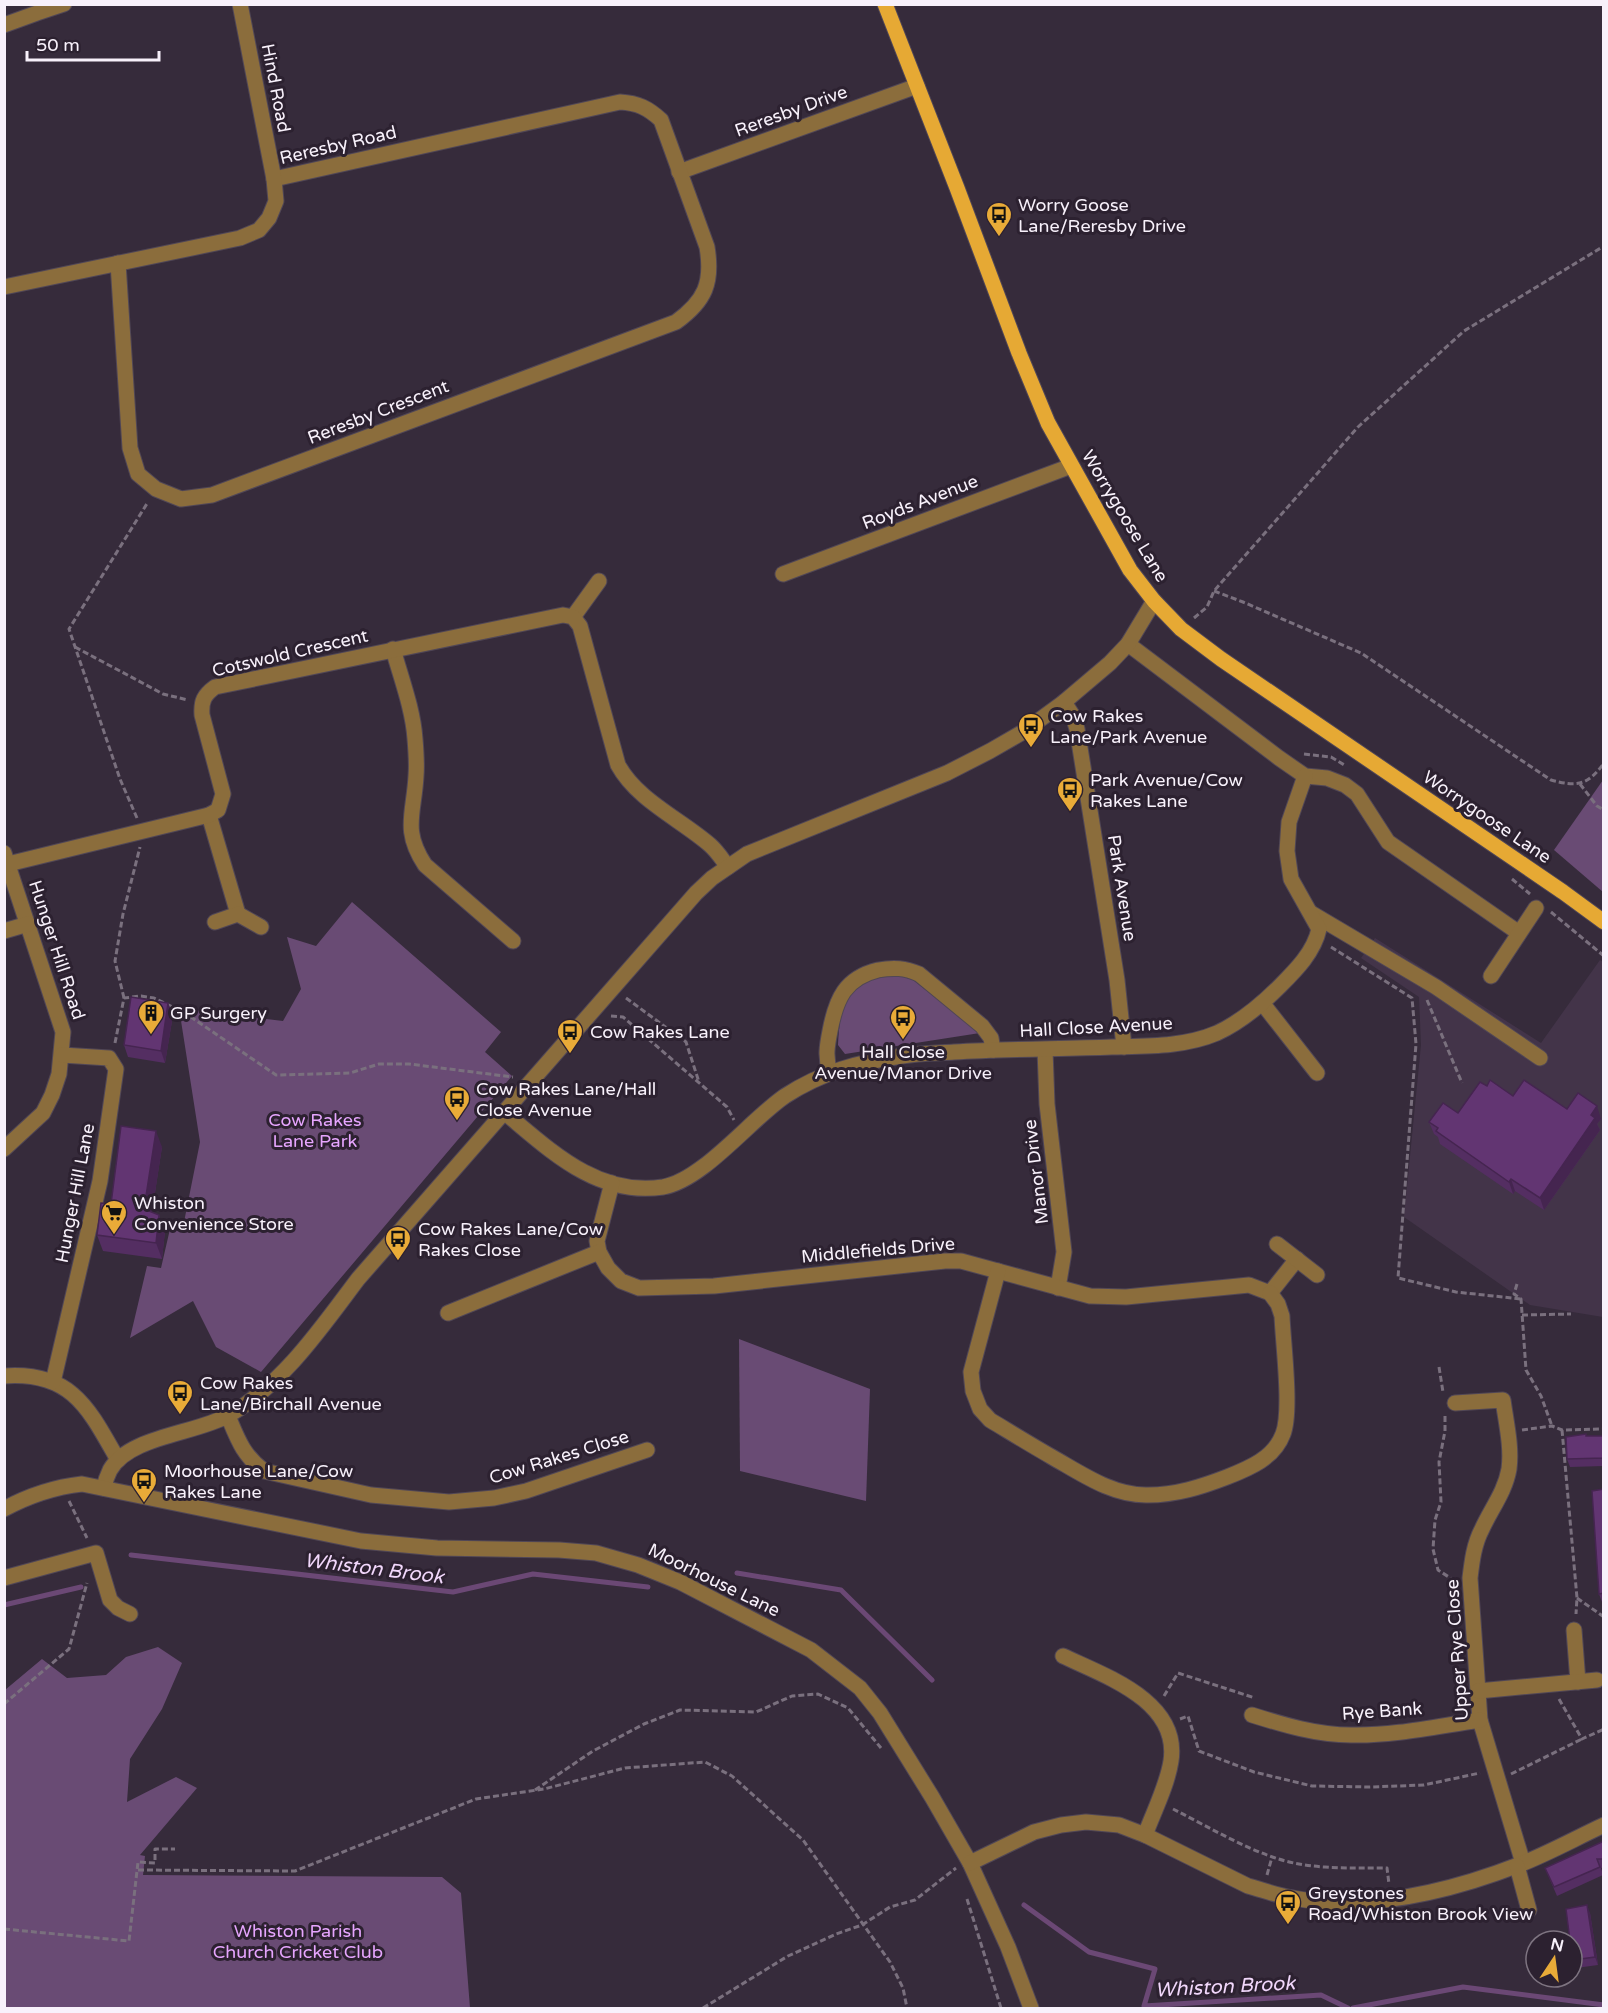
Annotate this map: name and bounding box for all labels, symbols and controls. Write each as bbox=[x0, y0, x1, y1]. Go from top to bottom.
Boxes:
scale bar bbox=[27, 24, 159, 62]
text: 50 m bbox=[36, 34, 80, 56]
street label: Hind Road bbox=[257, 42, 295, 134]
street label: Reresby Drive bbox=[732, 80, 850, 142]
street label: Reresby Road bbox=[277, 121, 399, 169]
place label: Worry Goose Lane/Reresby Drive bbox=[1018, 194, 1186, 237]
bus stop icon: Worry Goose Lane/Reresby Drive bbox=[984, 200, 1014, 238]
street label: Reresby Crescent bbox=[304, 375, 452, 449]
street label: Worrygoose Lane bbox=[1077, 446, 1173, 586]
street label: Royds Avenue bbox=[859, 470, 981, 534]
street label: Cotswold Crescent bbox=[210, 624, 370, 682]
place label: Cow Rakes Lane/Park Avenue bbox=[1050, 705, 1207, 748]
bus stop icon: Cow Rakes Lane/Park Avenue bbox=[1016, 711, 1046, 749]
street label: Worrygoose Lane bbox=[1419, 766, 1555, 868]
place label: Park Avenue/Cow Rakes Lane bbox=[1090, 769, 1243, 812]
bus stop icon: Park Avenue/Cow Rakes Lane bbox=[1055, 775, 1085, 813]
street label: Park Avenue bbox=[1103, 833, 1141, 943]
street label: Hunger Hill Road bbox=[24, 878, 90, 1022]
building icon: GP Surgery bbox=[136, 998, 166, 1036]
place label: GP Surgery bbox=[170, 1002, 267, 1024]
bus stop icon: Hall Close Avenue/Manor Drive bbox=[888, 1003, 918, 1041]
street label: Hall Close Avenue bbox=[1019, 1012, 1173, 1042]
bus stop icon: Cow Rakes Lane bbox=[555, 1017, 585, 1055]
place label: Cow Rakes Lane bbox=[590, 1021, 730, 1043]
place label: Hall Close Avenue/Manor Drive bbox=[814, 1041, 992, 1084]
place label: Cow Rakes Lane/Hall Close Avenue bbox=[476, 1078, 656, 1121]
bus stop icon: Cow Rakes Lane/Hall Close Avenue bbox=[442, 1084, 472, 1122]
park label: Cow Rakes Lane Park bbox=[268, 1109, 362, 1152]
street label: Manor Drive bbox=[1019, 1118, 1053, 1226]
street label: Hunger Hill Lane bbox=[51, 1121, 99, 1265]
place label: Whiston Convenience Store bbox=[134, 1192, 294, 1235]
supermarket icon: Whiston Convenience Store bbox=[99, 1198, 129, 1236]
place label: Cow Rakes Lane/Cow Rakes Close bbox=[418, 1218, 603, 1261]
bus stop icon: Cow Rakes Lane/Cow Rakes Close bbox=[383, 1224, 413, 1262]
street label: Middlefields Drive bbox=[800, 1232, 956, 1268]
place label: Cow Rakes Lane/Birchall Avenue bbox=[200, 1372, 382, 1415]
bus stop icon: Cow Rakes Lane/Birchall Avenue bbox=[165, 1378, 195, 1416]
street label: Cow Rakes Close bbox=[487, 1425, 631, 1489]
place label: Moorhouse Lane/Cow Rakes Lane bbox=[164, 1460, 353, 1503]
bus stop icon: Moorhouse Lane/Cow Rakes Lane bbox=[129, 1466, 159, 1504]
street label: Moorhouse Lane bbox=[644, 1539, 784, 1621]
water label: Whiston Brook bbox=[303, 1549, 447, 1590]
street label: Upper Rye Close bbox=[1441, 1579, 1473, 1721]
street label: Rye Bank bbox=[1341, 1697, 1423, 1725]
place label: Greystones Road/Whiston Brook View bbox=[1308, 1882, 1533, 1925]
bus stop icon: Greystones Road/Whiston Brook View bbox=[1273, 1888, 1303, 1926]
park label: Whiston Parish Church Cricket Club bbox=[213, 1920, 383, 1963]
north arrow bbox=[1524, 1929, 1584, 1989]
text: N bbox=[1549, 1934, 1566, 1957]
water label: Whiston Brook bbox=[1154, 1971, 1298, 2003]

